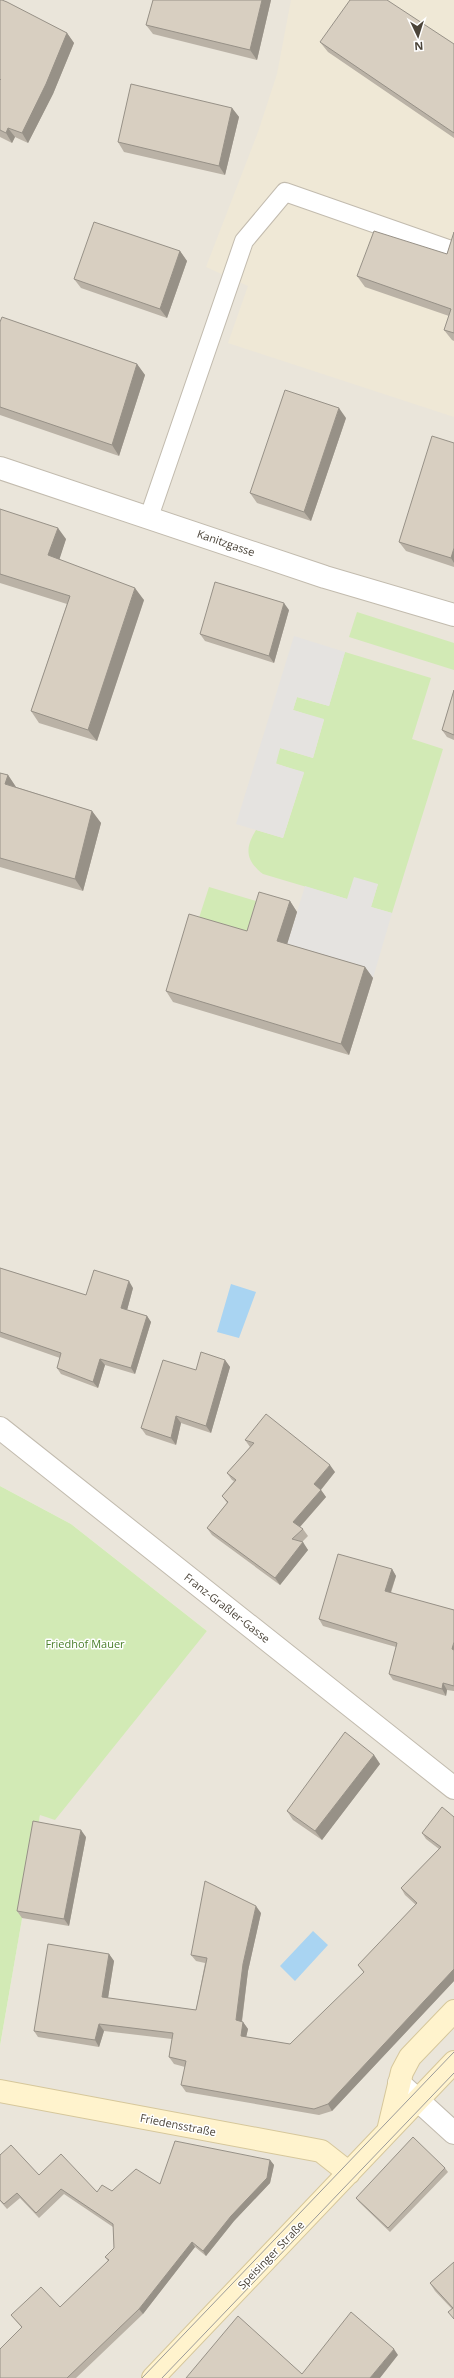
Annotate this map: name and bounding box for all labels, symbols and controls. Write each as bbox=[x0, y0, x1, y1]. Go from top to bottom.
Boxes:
north arrow bbox=[398, 16, 438, 56]
text: N bbox=[414, 39, 424, 54]
street label: Kanitzgasse bbox=[195, 526, 257, 559]
street label: Franz-Graßler-Gasse bbox=[181, 1569, 273, 1646]
park label: Friedhof Mauer bbox=[45, 1636, 125, 1651]
street label: Friedensstraße bbox=[139, 2110, 217, 2139]
street label: Speisinger Straße bbox=[234, 2217, 307, 2292]

